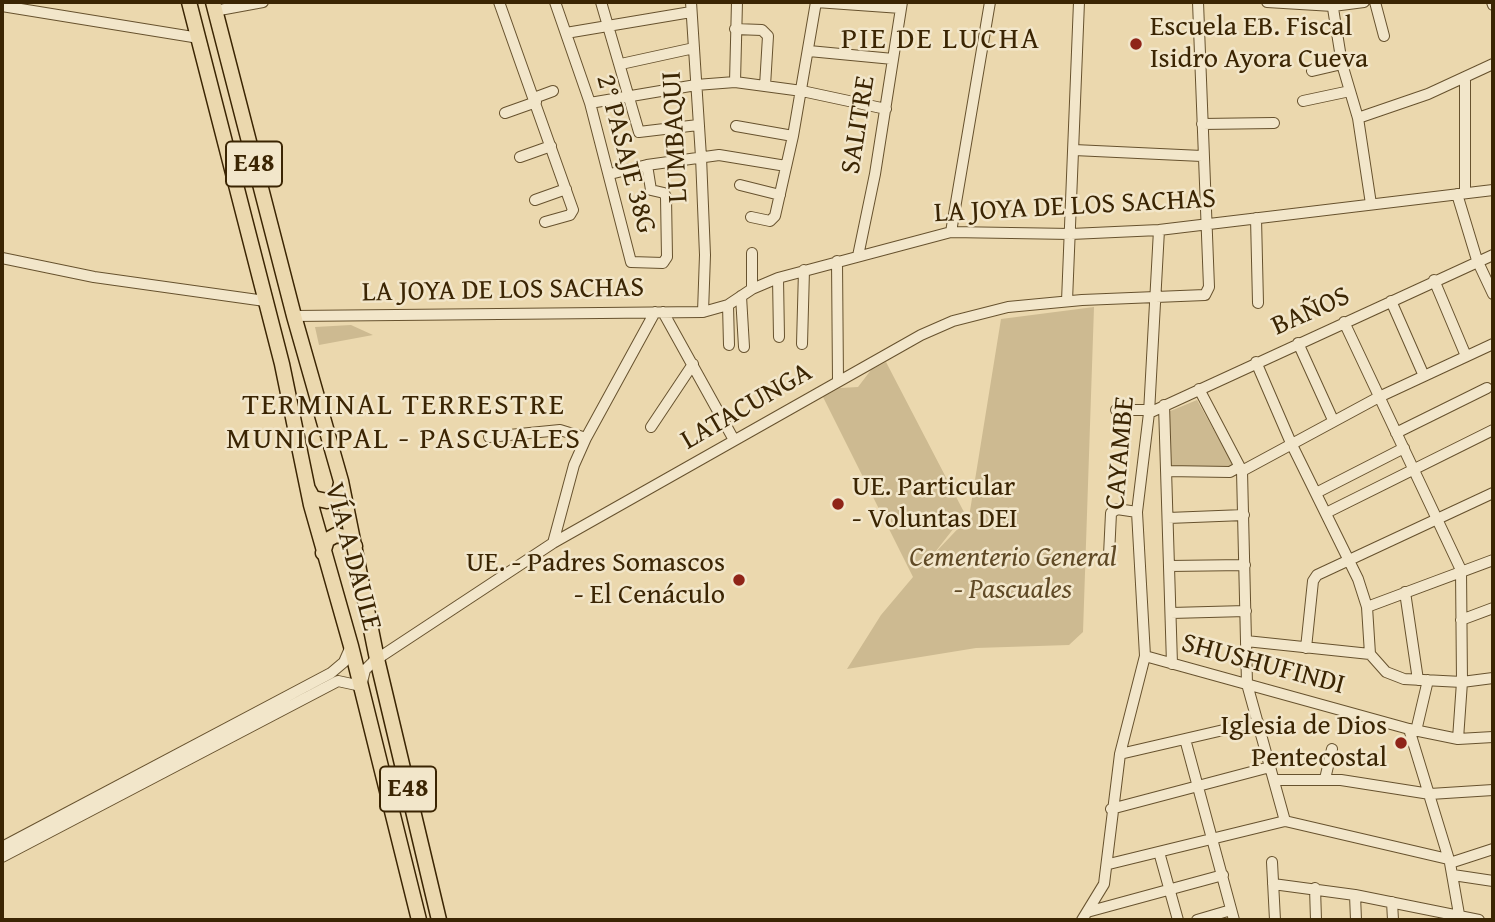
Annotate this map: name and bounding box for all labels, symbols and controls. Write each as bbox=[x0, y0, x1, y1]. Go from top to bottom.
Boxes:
place label: Escuela EB. Fiscal Isidro Ayora Cueva bbox=[1150, 11, 1368, 77]
district label: PIE DE LUCHA bbox=[843, 22, 1039, 58]
marker: Escuela EB. Fiscal Isidro Ayora Cueva bbox=[1128, 36, 1144, 52]
street label: LUMBAQUI bbox=[656, 70, 696, 204]
street label: 2° PASAJE 38G bbox=[588, 71, 662, 237]
street label: SALITRE bbox=[835, 74, 883, 176]
road number: E48 bbox=[226, 141, 282, 186]
street label: LA JOYA DE LOS SACHAS bbox=[933, 183, 1217, 231]
street label: LA JOYA DE LOS SACHAS bbox=[362, 272, 644, 310]
street label: BAÑOS bbox=[1267, 280, 1355, 344]
street label: LATACUNGA bbox=[676, 356, 818, 458]
district label: TERMINAL TERRESTRE MUNICIPAL - PASCUALES bbox=[229, 388, 579, 458]
street label: CAYAMBE bbox=[1099, 395, 1143, 511]
place label: UE. Particular - Voluntas DEI bbox=[852, 471, 1018, 537]
street label: VÍA A DAULE bbox=[316, 479, 388, 635]
marker: UE. Particular - Voluntas DEI bbox=[830, 496, 846, 512]
park label: Cementerio General - Pascuales bbox=[909, 542, 1117, 608]
place label: UE. - Padres Somascos - El Cenáculo bbox=[466, 547, 725, 613]
marker: UE. - Padres Somascos - El Cenáculo bbox=[731, 572, 747, 588]
street label: SHUSHUFINDI bbox=[1178, 627, 1348, 703]
place label: Iglesia de Dios Pentecostal bbox=[1221, 710, 1387, 776]
marker: Iglesia de Dios Pentecostal bbox=[1393, 735, 1409, 751]
road number: E48 bbox=[380, 766, 436, 811]

